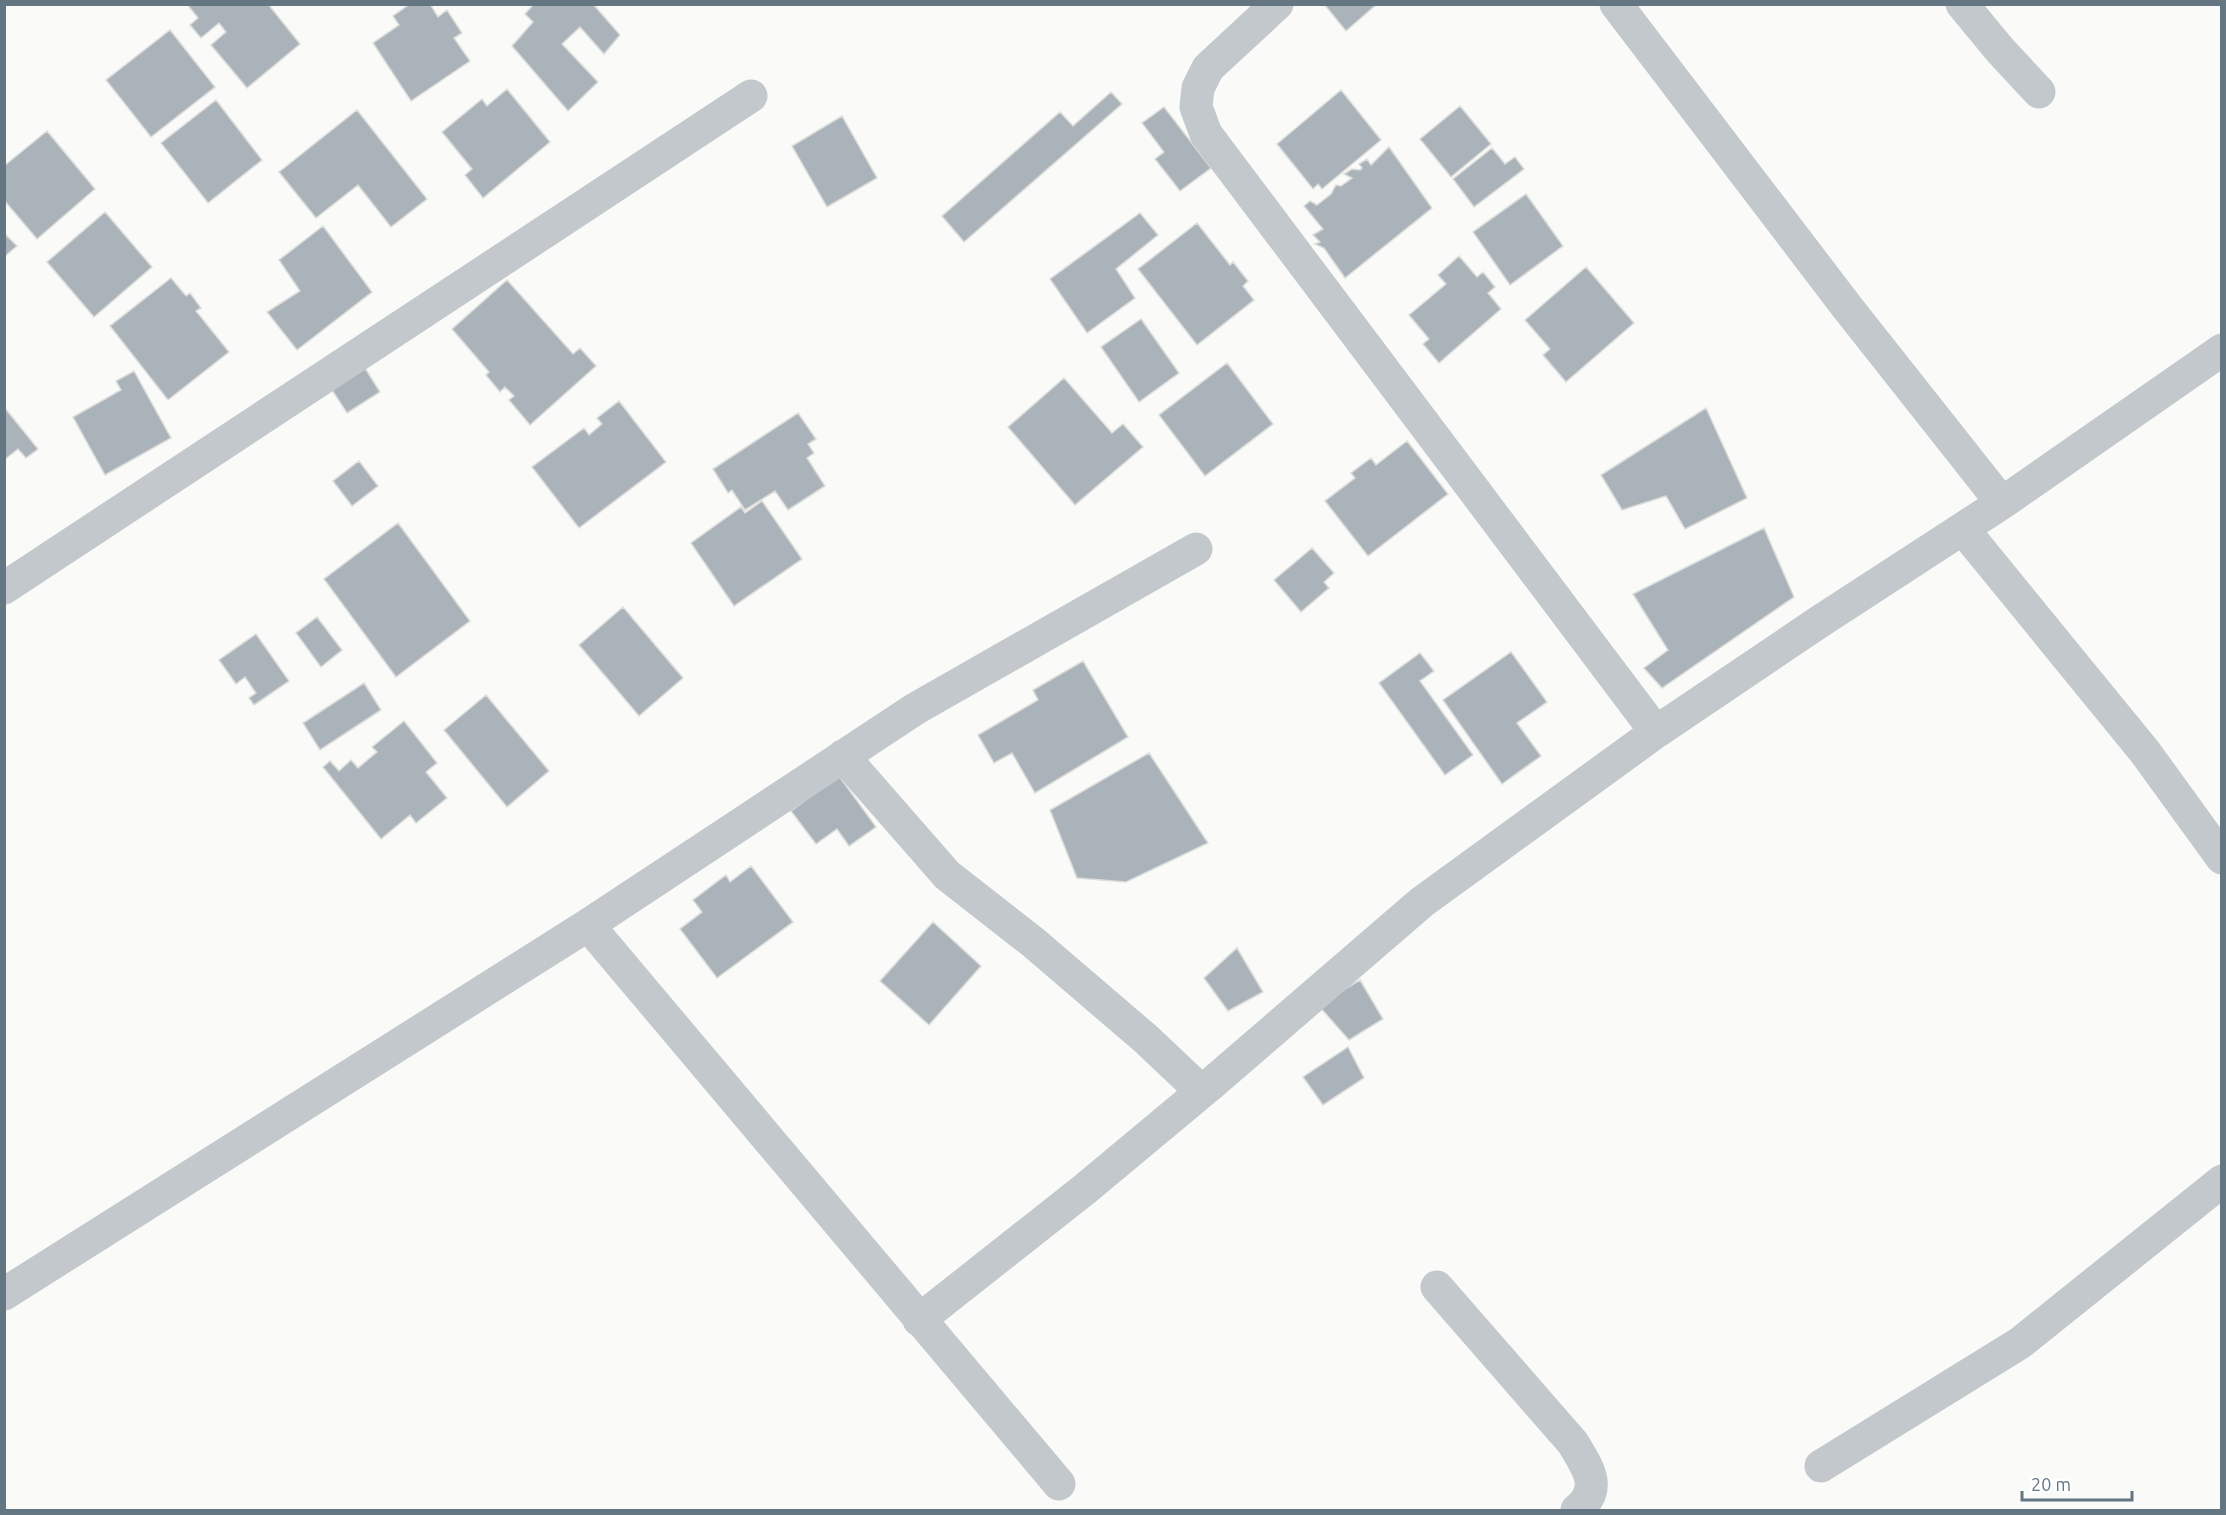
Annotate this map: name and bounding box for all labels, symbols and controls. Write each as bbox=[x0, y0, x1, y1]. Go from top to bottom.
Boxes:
scale bar bbox=[2022, 1464, 2132, 1502]
text: 20 m bbox=[2031, 1474, 2071, 1494]

